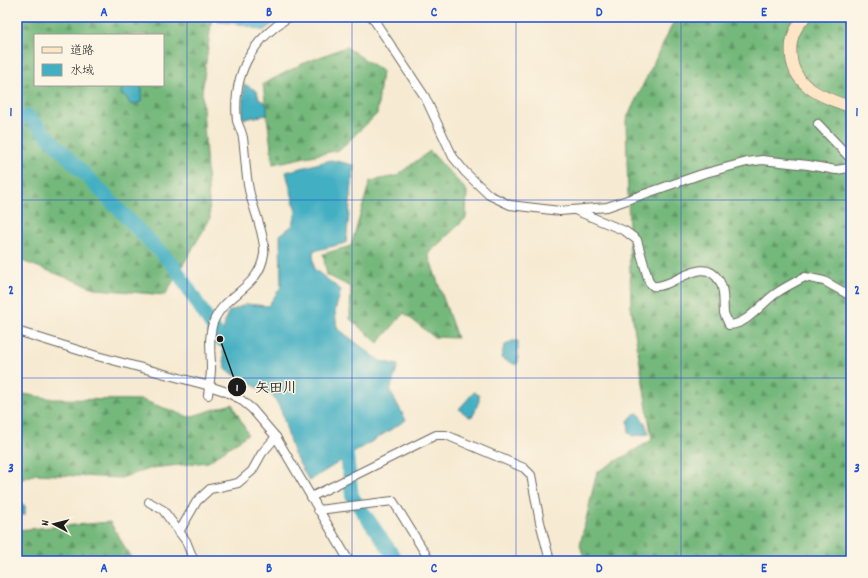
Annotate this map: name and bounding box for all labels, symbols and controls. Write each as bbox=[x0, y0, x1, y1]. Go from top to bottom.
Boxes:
text: A bbox=[100, 4, 108, 23]
text: B bbox=[266, 4, 272, 23]
text: C bbox=[431, 4, 438, 23]
text: D bbox=[596, 4, 603, 23]
text: E bbox=[761, 4, 768, 23]
legend bbox=[34, 34, 164, 86]
text: 道路 bbox=[70, 43, 94, 60]
text: 水域 bbox=[70, 63, 94, 80]
text: 1 bbox=[10, 104, 13, 123]
text: 1 bbox=[856, 104, 859, 123]
text: 2 bbox=[8, 282, 14, 301]
text: 2 bbox=[854, 282, 860, 301]
callout: 矢田川 bbox=[227, 374, 305, 400]
text: 矢田川 bbox=[255, 379, 297, 399]
text: 1 bbox=[236, 380, 239, 397]
text: 3 bbox=[8, 460, 14, 479]
text: 3 bbox=[854, 460, 860, 479]
north arrow bbox=[34, 504, 74, 544]
text: N bbox=[38, 519, 54, 527]
text: A bbox=[100, 560, 108, 578]
text: B bbox=[266, 560, 272, 578]
text: C bbox=[431, 560, 438, 578]
text: D bbox=[596, 560, 603, 578]
text: E bbox=[761, 560, 768, 578]

